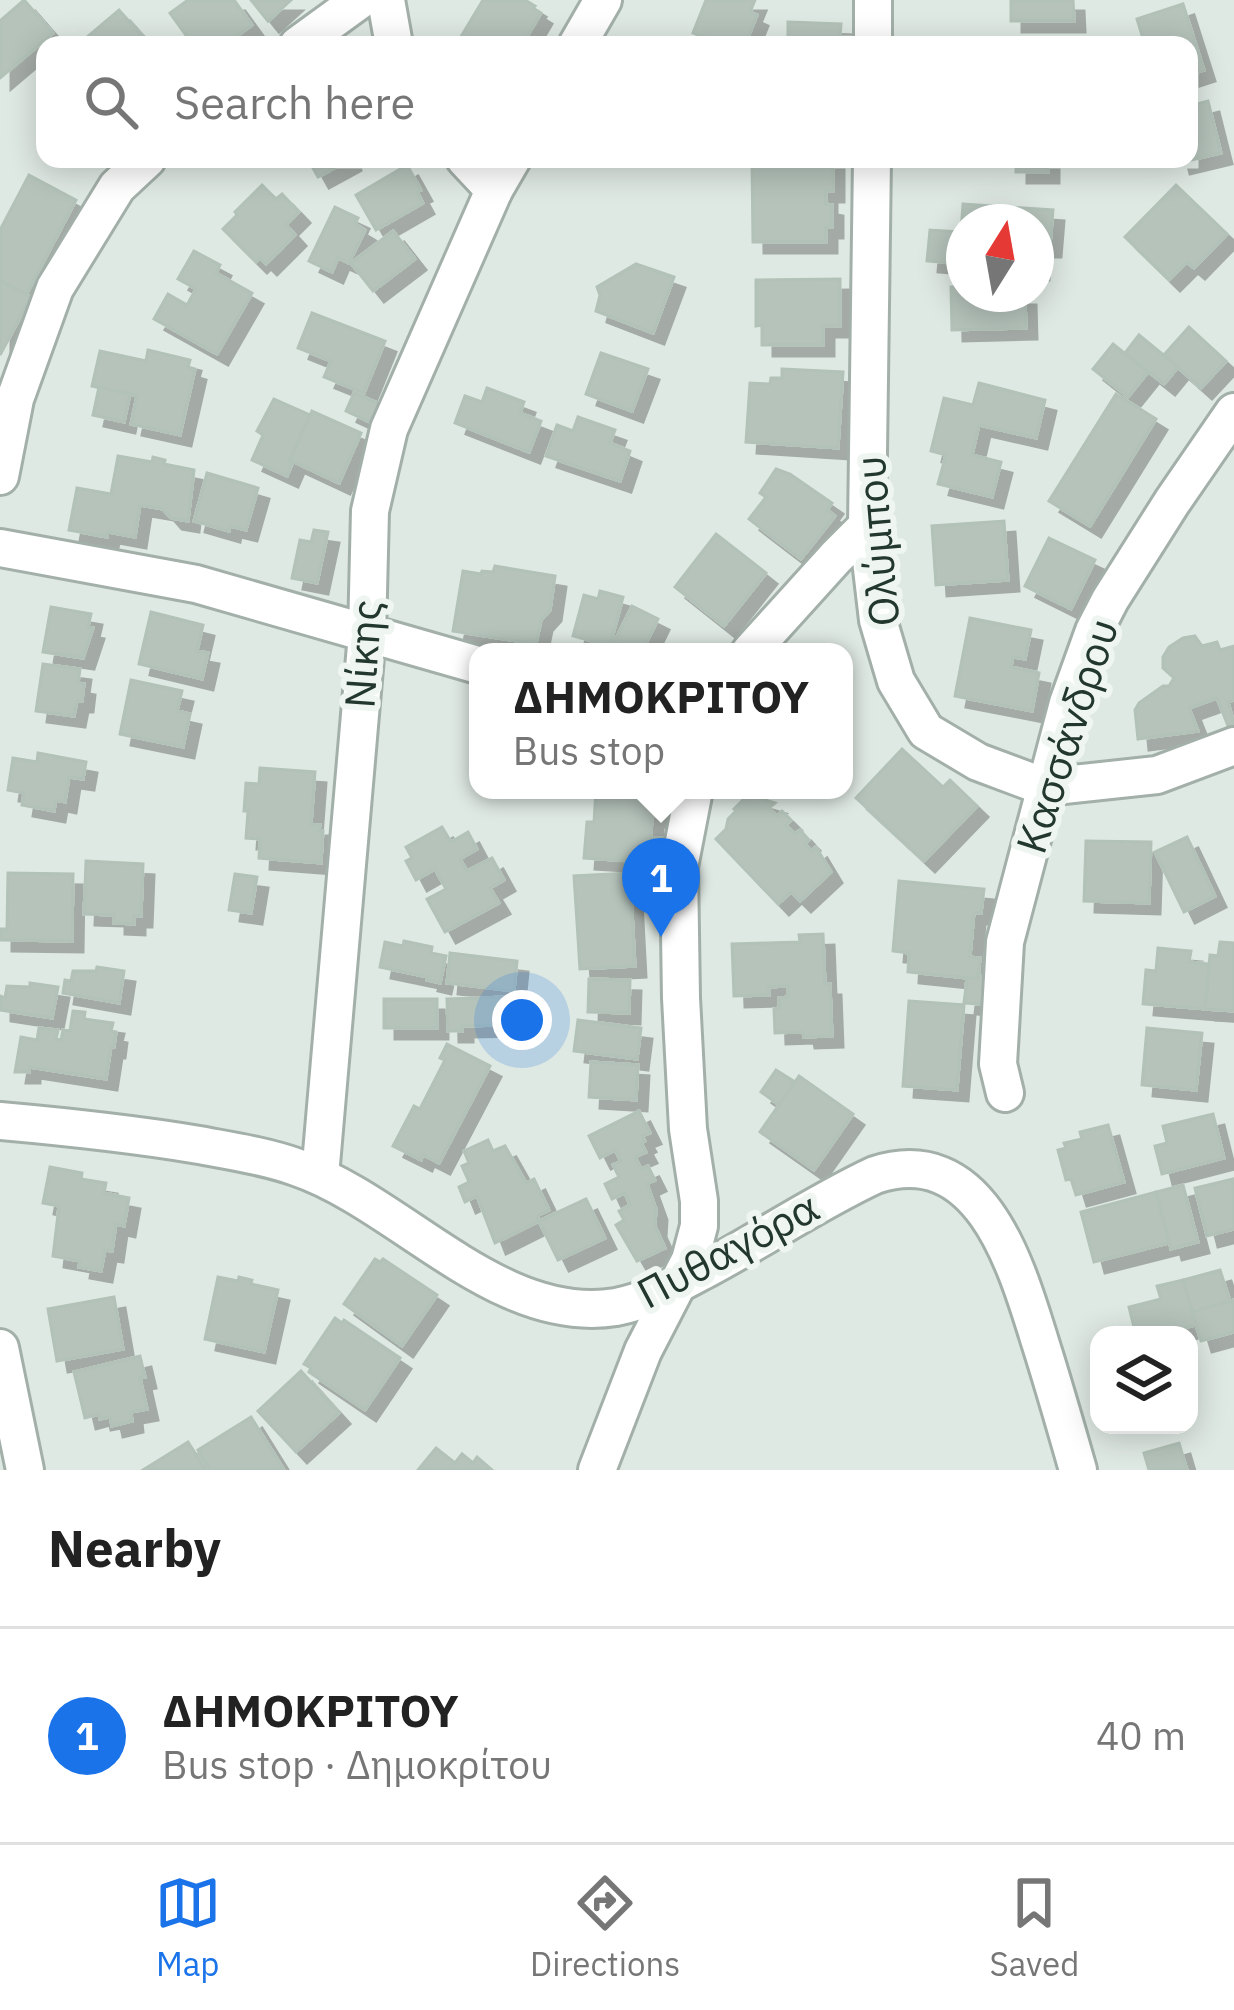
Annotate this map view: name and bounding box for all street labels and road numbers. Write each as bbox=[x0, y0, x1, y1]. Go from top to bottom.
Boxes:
street label: Ολύμπου bbox=[842, 453, 911, 629]
street label: Νίκης bbox=[331, 598, 394, 710]
street label: Κασσάνδρου bbox=[1003, 612, 1130, 860]
street label: Πυθαγόρα bbox=[627, 1179, 828, 1320]

